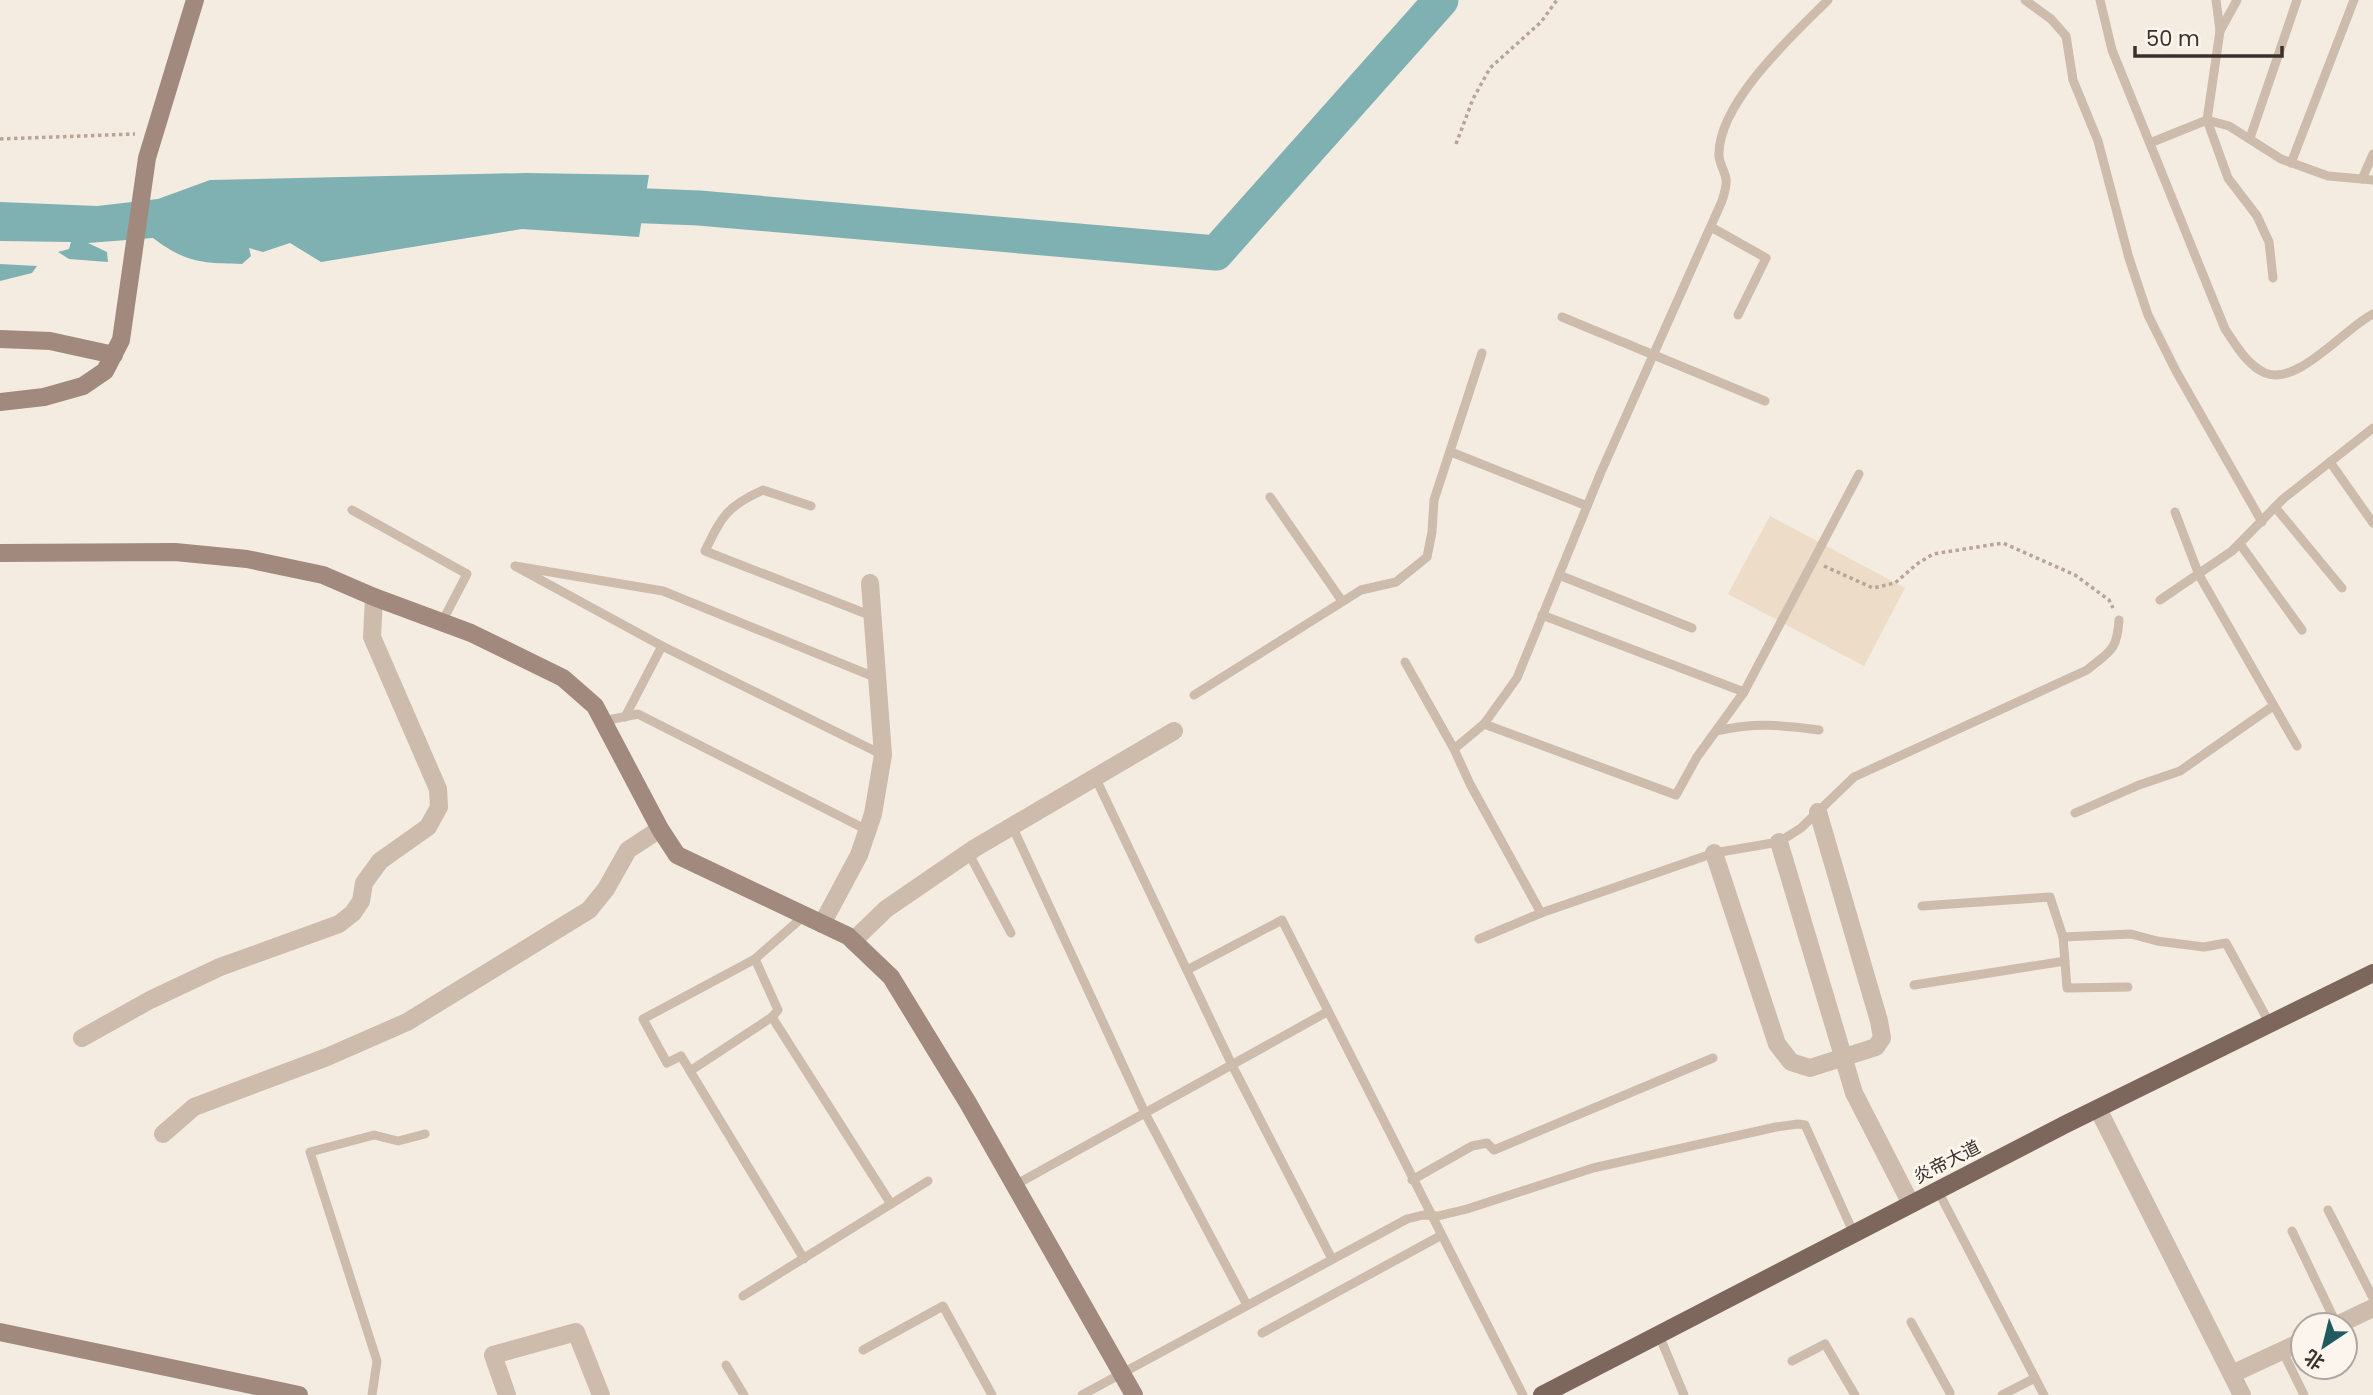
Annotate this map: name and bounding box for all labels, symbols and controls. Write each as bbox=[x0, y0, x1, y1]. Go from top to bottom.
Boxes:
scale bar bbox=[2135, 14, 2282, 58]
text: 50 m bbox=[2146, 24, 2200, 53]
street label: 炎帝大道 bbox=[1909, 1134, 1985, 1189]
north arrow bbox=[2289, 1311, 2359, 1381]
text: 北 bbox=[2299, 1343, 2330, 1376]

